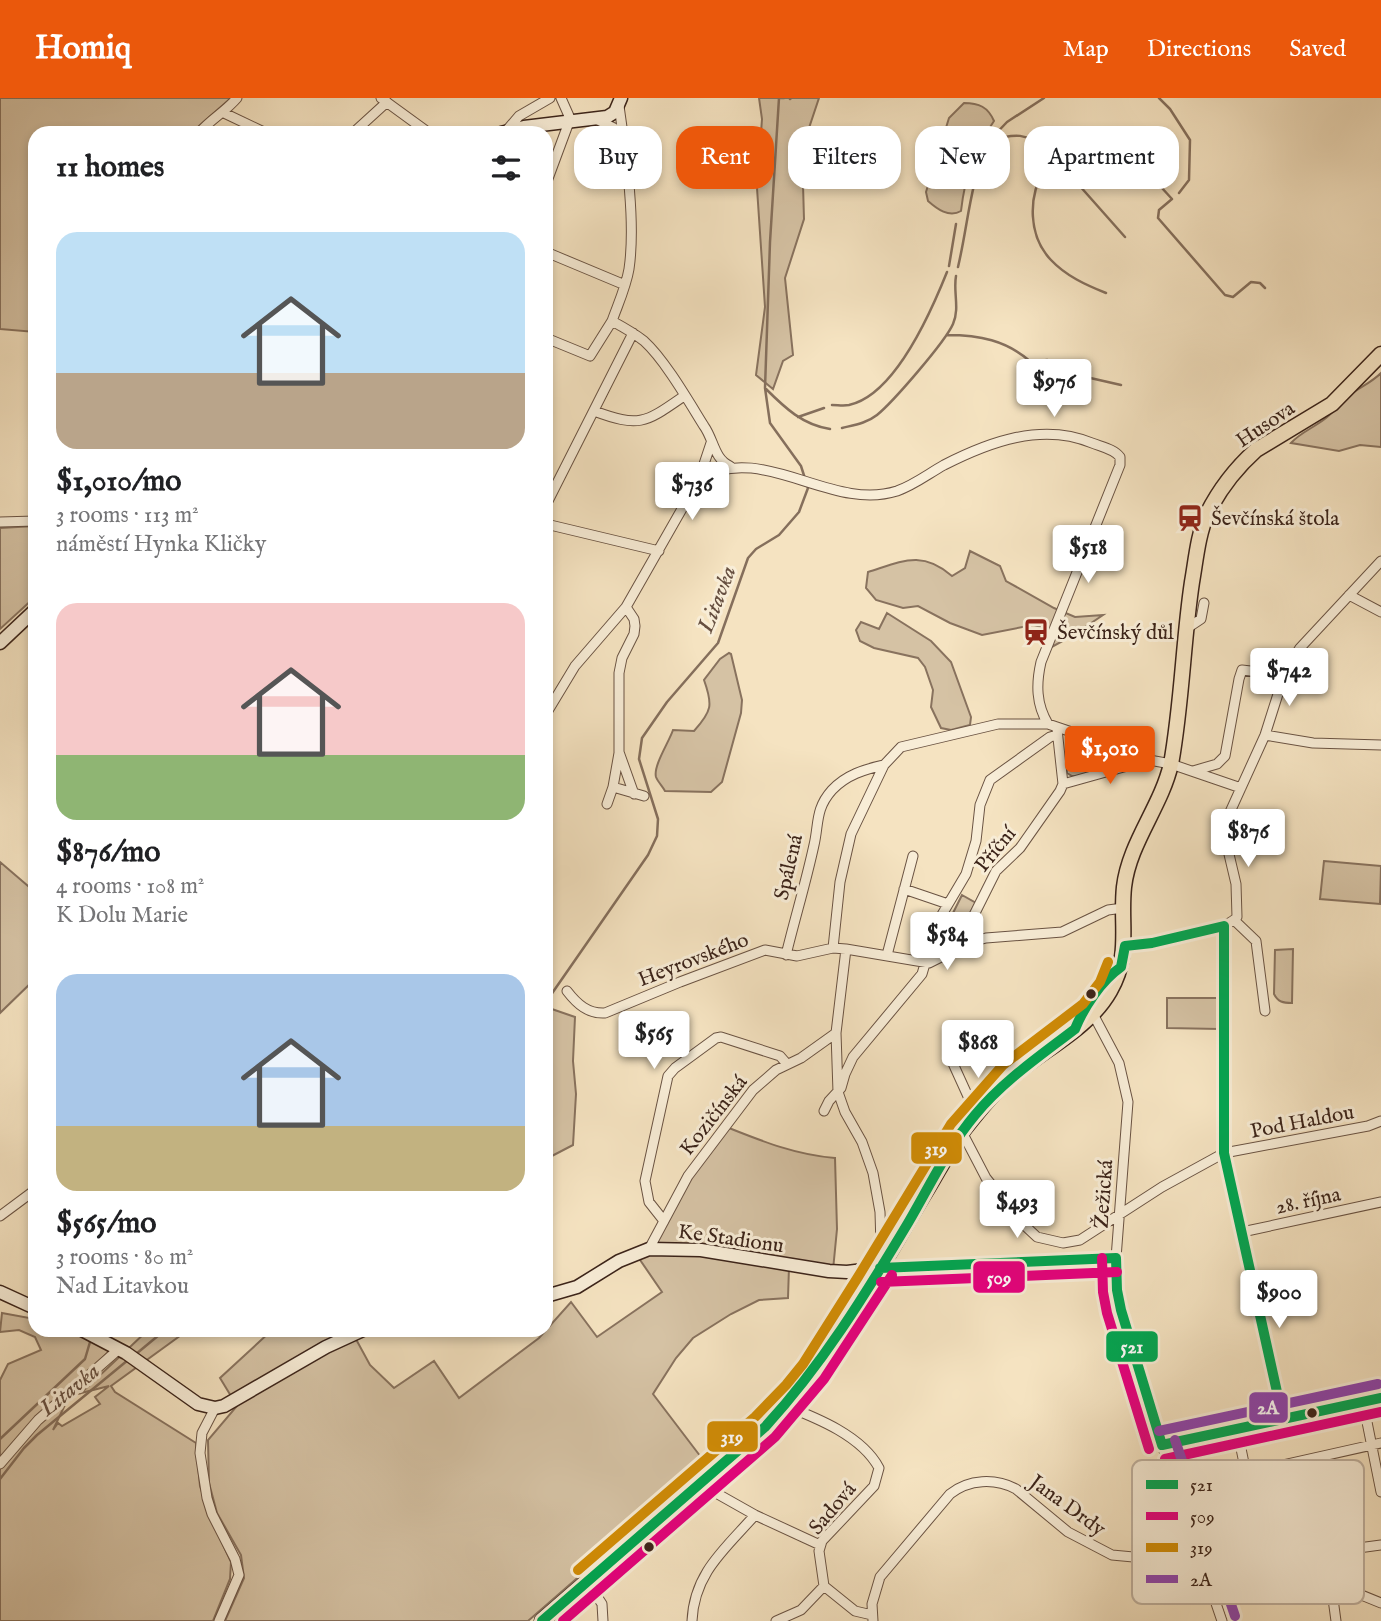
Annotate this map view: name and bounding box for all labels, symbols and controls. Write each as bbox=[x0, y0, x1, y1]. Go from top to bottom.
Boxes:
text: Homiq bbox=[35, 28, 131, 70]
text: Map bbox=[1063, 34, 1109, 65]
text: Directions bbox=[1147, 34, 1251, 65]
text: Saved bbox=[1289, 34, 1346, 65]
chip: Buy bbox=[574, 126, 662, 189]
chip: Rent bbox=[676, 126, 774, 189]
chip: Filters bbox=[788, 126, 901, 189]
chip: New bbox=[915, 126, 1010, 189]
chip: Apartment bbox=[1024, 126, 1179, 189]
text: 11 homes bbox=[56, 149, 164, 187]
icon: filters bbox=[487, 149, 525, 187]
icon: home bbox=[228, 278, 354, 404]
pin: $976 bbox=[1013, 360, 1095, 419]
text: $976 bbox=[1032, 367, 1076, 396]
street label: Husova bbox=[1231, 395, 1301, 455]
pin: $736 bbox=[651, 462, 733, 522]
text: $1,010/mo bbox=[56, 463, 182, 501]
text: $736 bbox=[671, 470, 713, 499]
text: 3 rooms · 113 m² bbox=[56, 501, 199, 530]
station icon: Ševčínská štola bbox=[1175, 503, 1205, 533]
place label: Ševčínská štola bbox=[1211, 505, 1340, 533]
pin: $518 bbox=[1047, 526, 1129, 585]
text: náměstí Hynka Kličky bbox=[56, 530, 266, 559]
text: $518 bbox=[1069, 533, 1107, 562]
water label: Litavka bbox=[691, 562, 743, 638]
station icon: Ševčínský důl bbox=[1021, 617, 1051, 647]
place label: Ševčínský důl bbox=[1057, 619, 1174, 647]
pin: $742 bbox=[1248, 648, 1330, 708]
icon: home bbox=[228, 649, 354, 775]
text: $742 bbox=[1266, 656, 1312, 685]
pin: $1,010 bbox=[1053, 726, 1167, 786]
text: $1,010 bbox=[1081, 734, 1139, 763]
pin: $876 bbox=[1207, 810, 1289, 869]
text: $876 bbox=[1227, 817, 1269, 846]
street label: Příční bbox=[970, 820, 1024, 878]
street label: Spálená bbox=[769, 831, 810, 903]
text: $876/mo bbox=[56, 834, 161, 872]
text: 4 rooms · 108 m² bbox=[56, 872, 204, 901]
text: K Dolu Marie bbox=[56, 901, 188, 930]
pin: $584 bbox=[906, 912, 988, 972]
text: $584 bbox=[926, 920, 968, 949]
street label: Heyrovského bbox=[634, 927, 753, 994]
unlabelled marker bbox=[1084, 987, 1098, 1001]
pin: $565 bbox=[613, 1012, 695, 1071]
text: $565 bbox=[634, 1019, 674, 1048]
icon: home bbox=[228, 1020, 354, 1146]
pin: $868 bbox=[937, 1020, 1019, 1080]
text: $868 bbox=[958, 1028, 998, 1057]
street label: Kozičínská bbox=[674, 1069, 755, 1162]
street label: Pod Haldou bbox=[1248, 1099, 1356, 1146]
line badge: 319 bbox=[910, 1131, 963, 1165]
text: 319 bbox=[925, 1138, 947, 1162]
street label: Žežická bbox=[1089, 1158, 1120, 1229]
pin: $493 bbox=[976, 1180, 1058, 1240]
street label: 28. října bbox=[1273, 1181, 1344, 1221]
text: $493 bbox=[996, 1188, 1038, 1217]
text: $565/mo bbox=[56, 1205, 156, 1243]
street label: Ke Stadionu bbox=[676, 1219, 785, 1260]
text: 3 rooms · 80 m² bbox=[56, 1243, 193, 1272]
line badge: 509 bbox=[972, 1260, 1026, 1294]
text: 509 bbox=[987, 1267, 1011, 1291]
pin: $900 bbox=[1238, 1270, 1320, 1330]
text: Nad Litavkou bbox=[56, 1272, 189, 1301]
text: $900 bbox=[1256, 1278, 1302, 1307]
line badge: 521 bbox=[1105, 1330, 1159, 1363]
text: 521 bbox=[1121, 1336, 1143, 1360]
water label: Litavka bbox=[33, 1357, 106, 1424]
line badge: 2A bbox=[1248, 1391, 1289, 1424]
text: 2A bbox=[1257, 1397, 1280, 1421]
unlabelled marker bbox=[1305, 1406, 1319, 1420]
line badge: 319 bbox=[706, 1420, 759, 1453]
text: 319 bbox=[721, 1426, 743, 1450]
legend bbox=[1132, 1460, 1364, 1604]
street label: Jana Drdy bbox=[1022, 1468, 1111, 1543]
text: 521 bbox=[1190, 1474, 1213, 1498]
street label: Sadová bbox=[803, 1476, 864, 1541]
text: 509 bbox=[1190, 1506, 1214, 1530]
text: 319 bbox=[1190, 1537, 1212, 1561]
unlabelled marker bbox=[642, 1540, 656, 1554]
text: 2A bbox=[1190, 1569, 1213, 1593]

